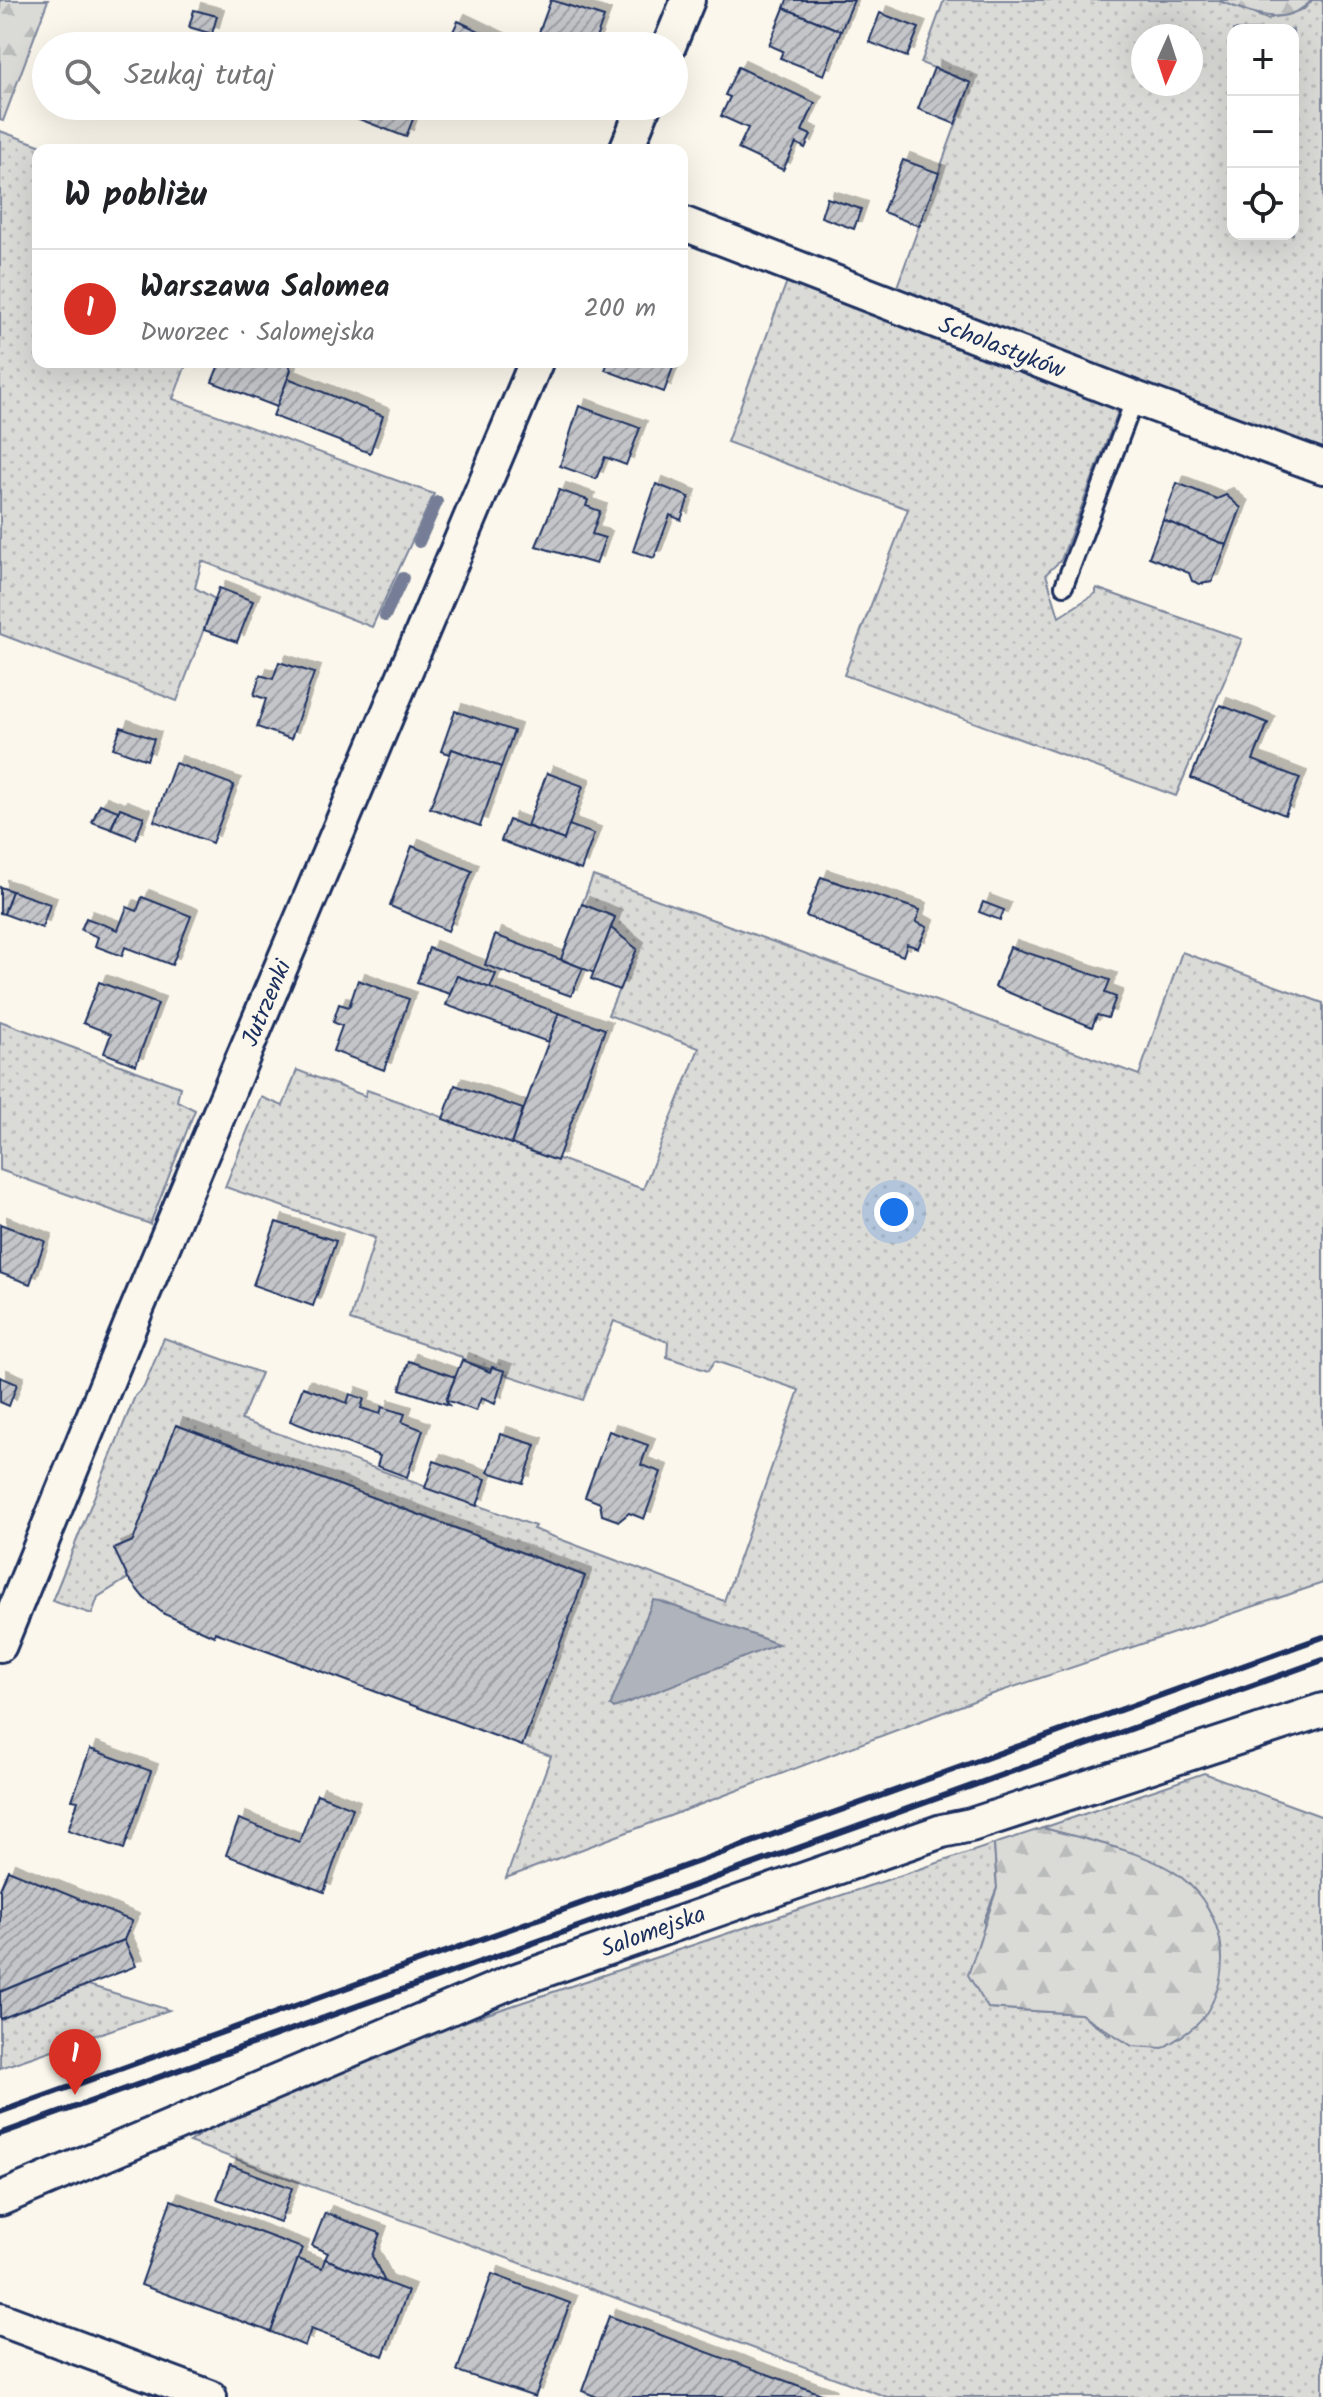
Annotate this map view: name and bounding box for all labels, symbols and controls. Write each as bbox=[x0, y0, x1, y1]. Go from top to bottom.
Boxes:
north arrow bbox=[1131, 24, 1203, 96]
map controls bbox=[1227, 24, 1299, 240]
button: + bbox=[1227, 24, 1299, 96]
search box bbox=[32, 32, 688, 120]
text: Szukaj tutaj bbox=[124, 52, 275, 100]
icon: search bbox=[60, 54, 104, 98]
button: − bbox=[1227, 96, 1299, 168]
button: locate bbox=[1227, 168, 1299, 240]
text: W pobliżu bbox=[64, 169, 207, 223]
text: Warszawa Salomea bbox=[140, 264, 390, 312]
text: 1 bbox=[86, 288, 94, 330]
text: 200 m bbox=[584, 288, 656, 330]
street label: Scholastyków bbox=[932, 306, 1071, 391]
text: Dworzec · Salomejska bbox=[140, 312, 375, 354]
street label: Jutrzenki bbox=[232, 953, 304, 1053]
your location bbox=[874, 1192, 914, 1232]
street label: Salomejska bbox=[595, 1895, 712, 1969]
pin: 1 bbox=[49, 2029, 101, 2095]

